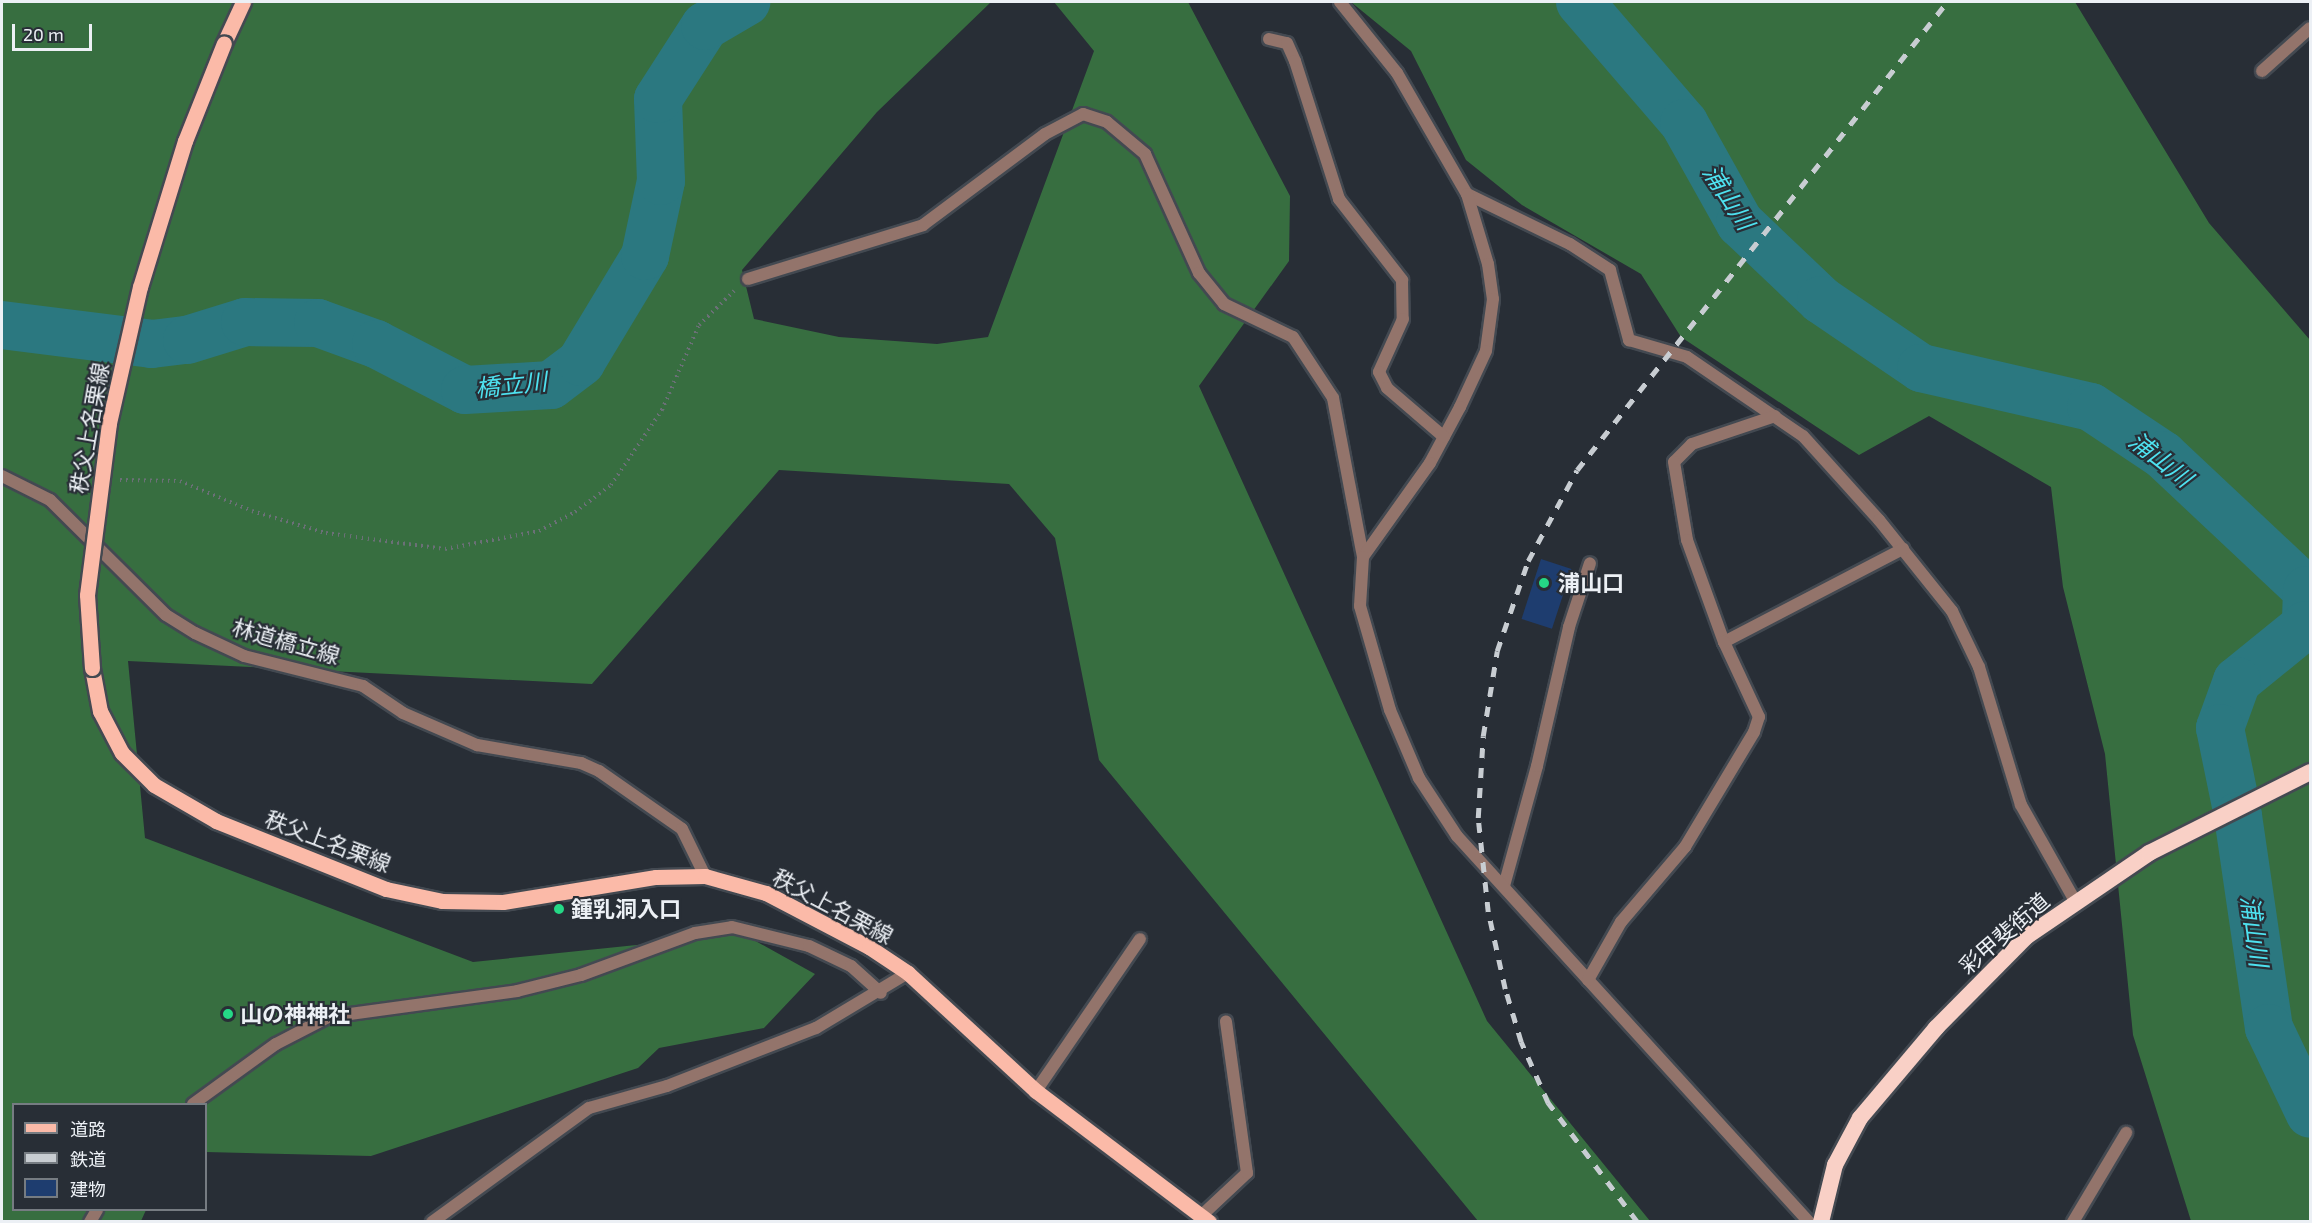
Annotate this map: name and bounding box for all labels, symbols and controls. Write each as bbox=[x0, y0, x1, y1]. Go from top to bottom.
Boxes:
scale bar bbox=[15, 12, 94, 50]
text: 20 m bbox=[23, 23, 64, 45]
water label: 浦山川 bbox=[1697, 159, 1761, 235]
street label: 秩父上名栗線 bbox=[65, 361, 113, 495]
water label: 橋立川 bbox=[474, 366, 548, 402]
water label: 浦山川 bbox=[2124, 425, 2198, 493]
place label: 浦山口 bbox=[1558, 570, 1624, 596]
marker: 浦山口 bbox=[1535, 574, 1553, 592]
street label: 林道橋立線 bbox=[229, 613, 343, 669]
street label: 秩父上名栗線 bbox=[262, 805, 394, 877]
street label: 秩父上名栗線 bbox=[769, 863, 897, 949]
street label: 彩甲斐街道 bbox=[1954, 887, 2054, 979]
water label: 浦山川 bbox=[2236, 893, 2274, 969]
place label: 鍾乳洞入口 bbox=[571, 896, 681, 922]
marker: 鍾乳洞入口 bbox=[552, 902, 566, 916]
place label: 山の神神社 bbox=[240, 1001, 350, 1027]
marker: 山の神神社 bbox=[221, 1007, 235, 1021]
legend bbox=[12, 1103, 207, 1211]
text: 道路 bbox=[70, 1118, 106, 1140]
text: 鉄道 bbox=[70, 1148, 106, 1170]
text: 建物 bbox=[70, 1178, 106, 1200]

